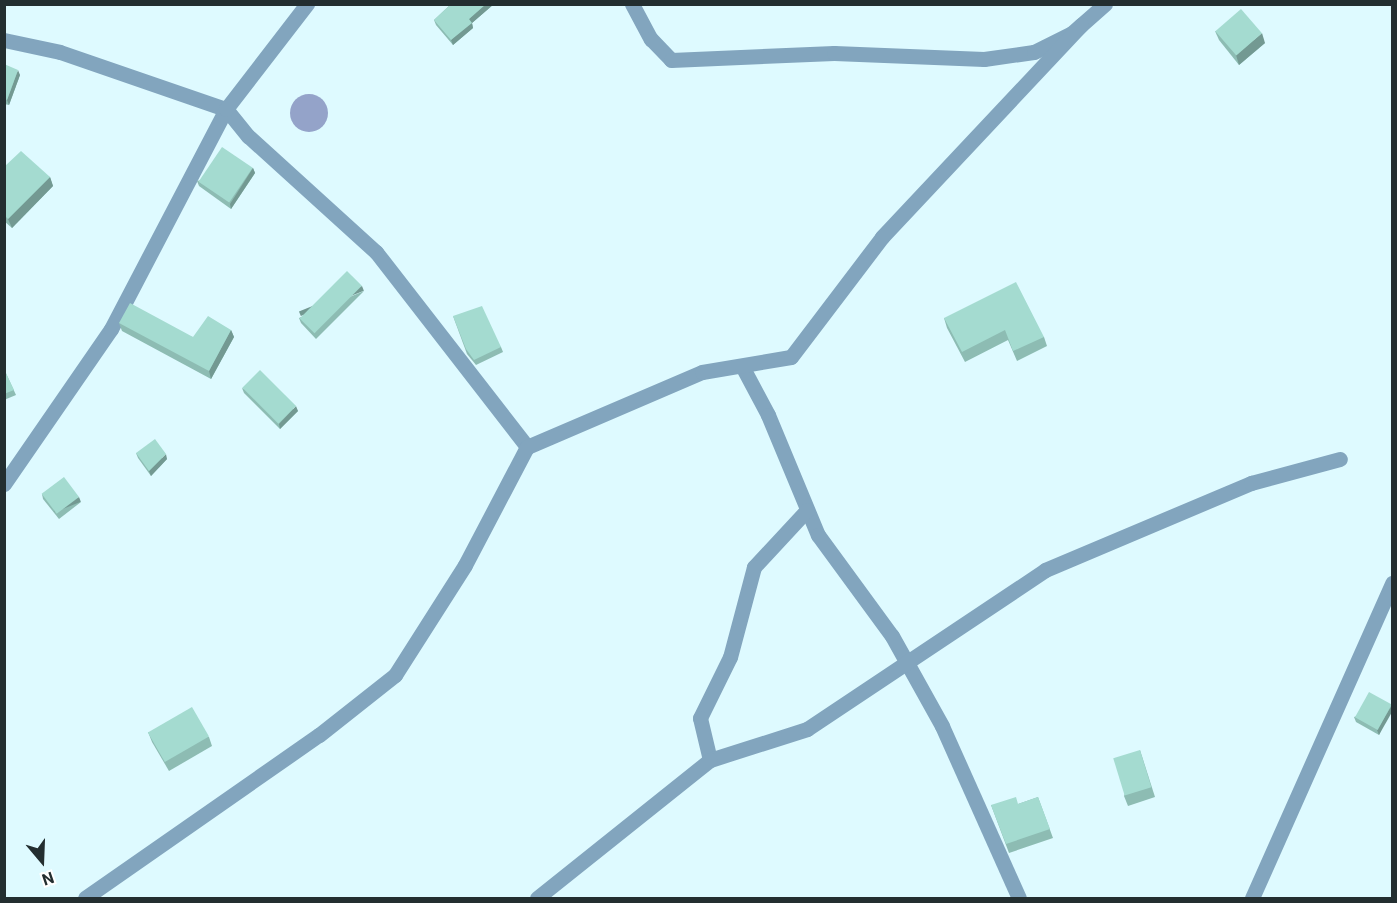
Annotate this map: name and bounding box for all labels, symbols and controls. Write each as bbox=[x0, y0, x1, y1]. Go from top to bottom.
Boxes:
north arrow bbox=[12, 831, 72, 891]
text: N bbox=[40, 868, 56, 889]

